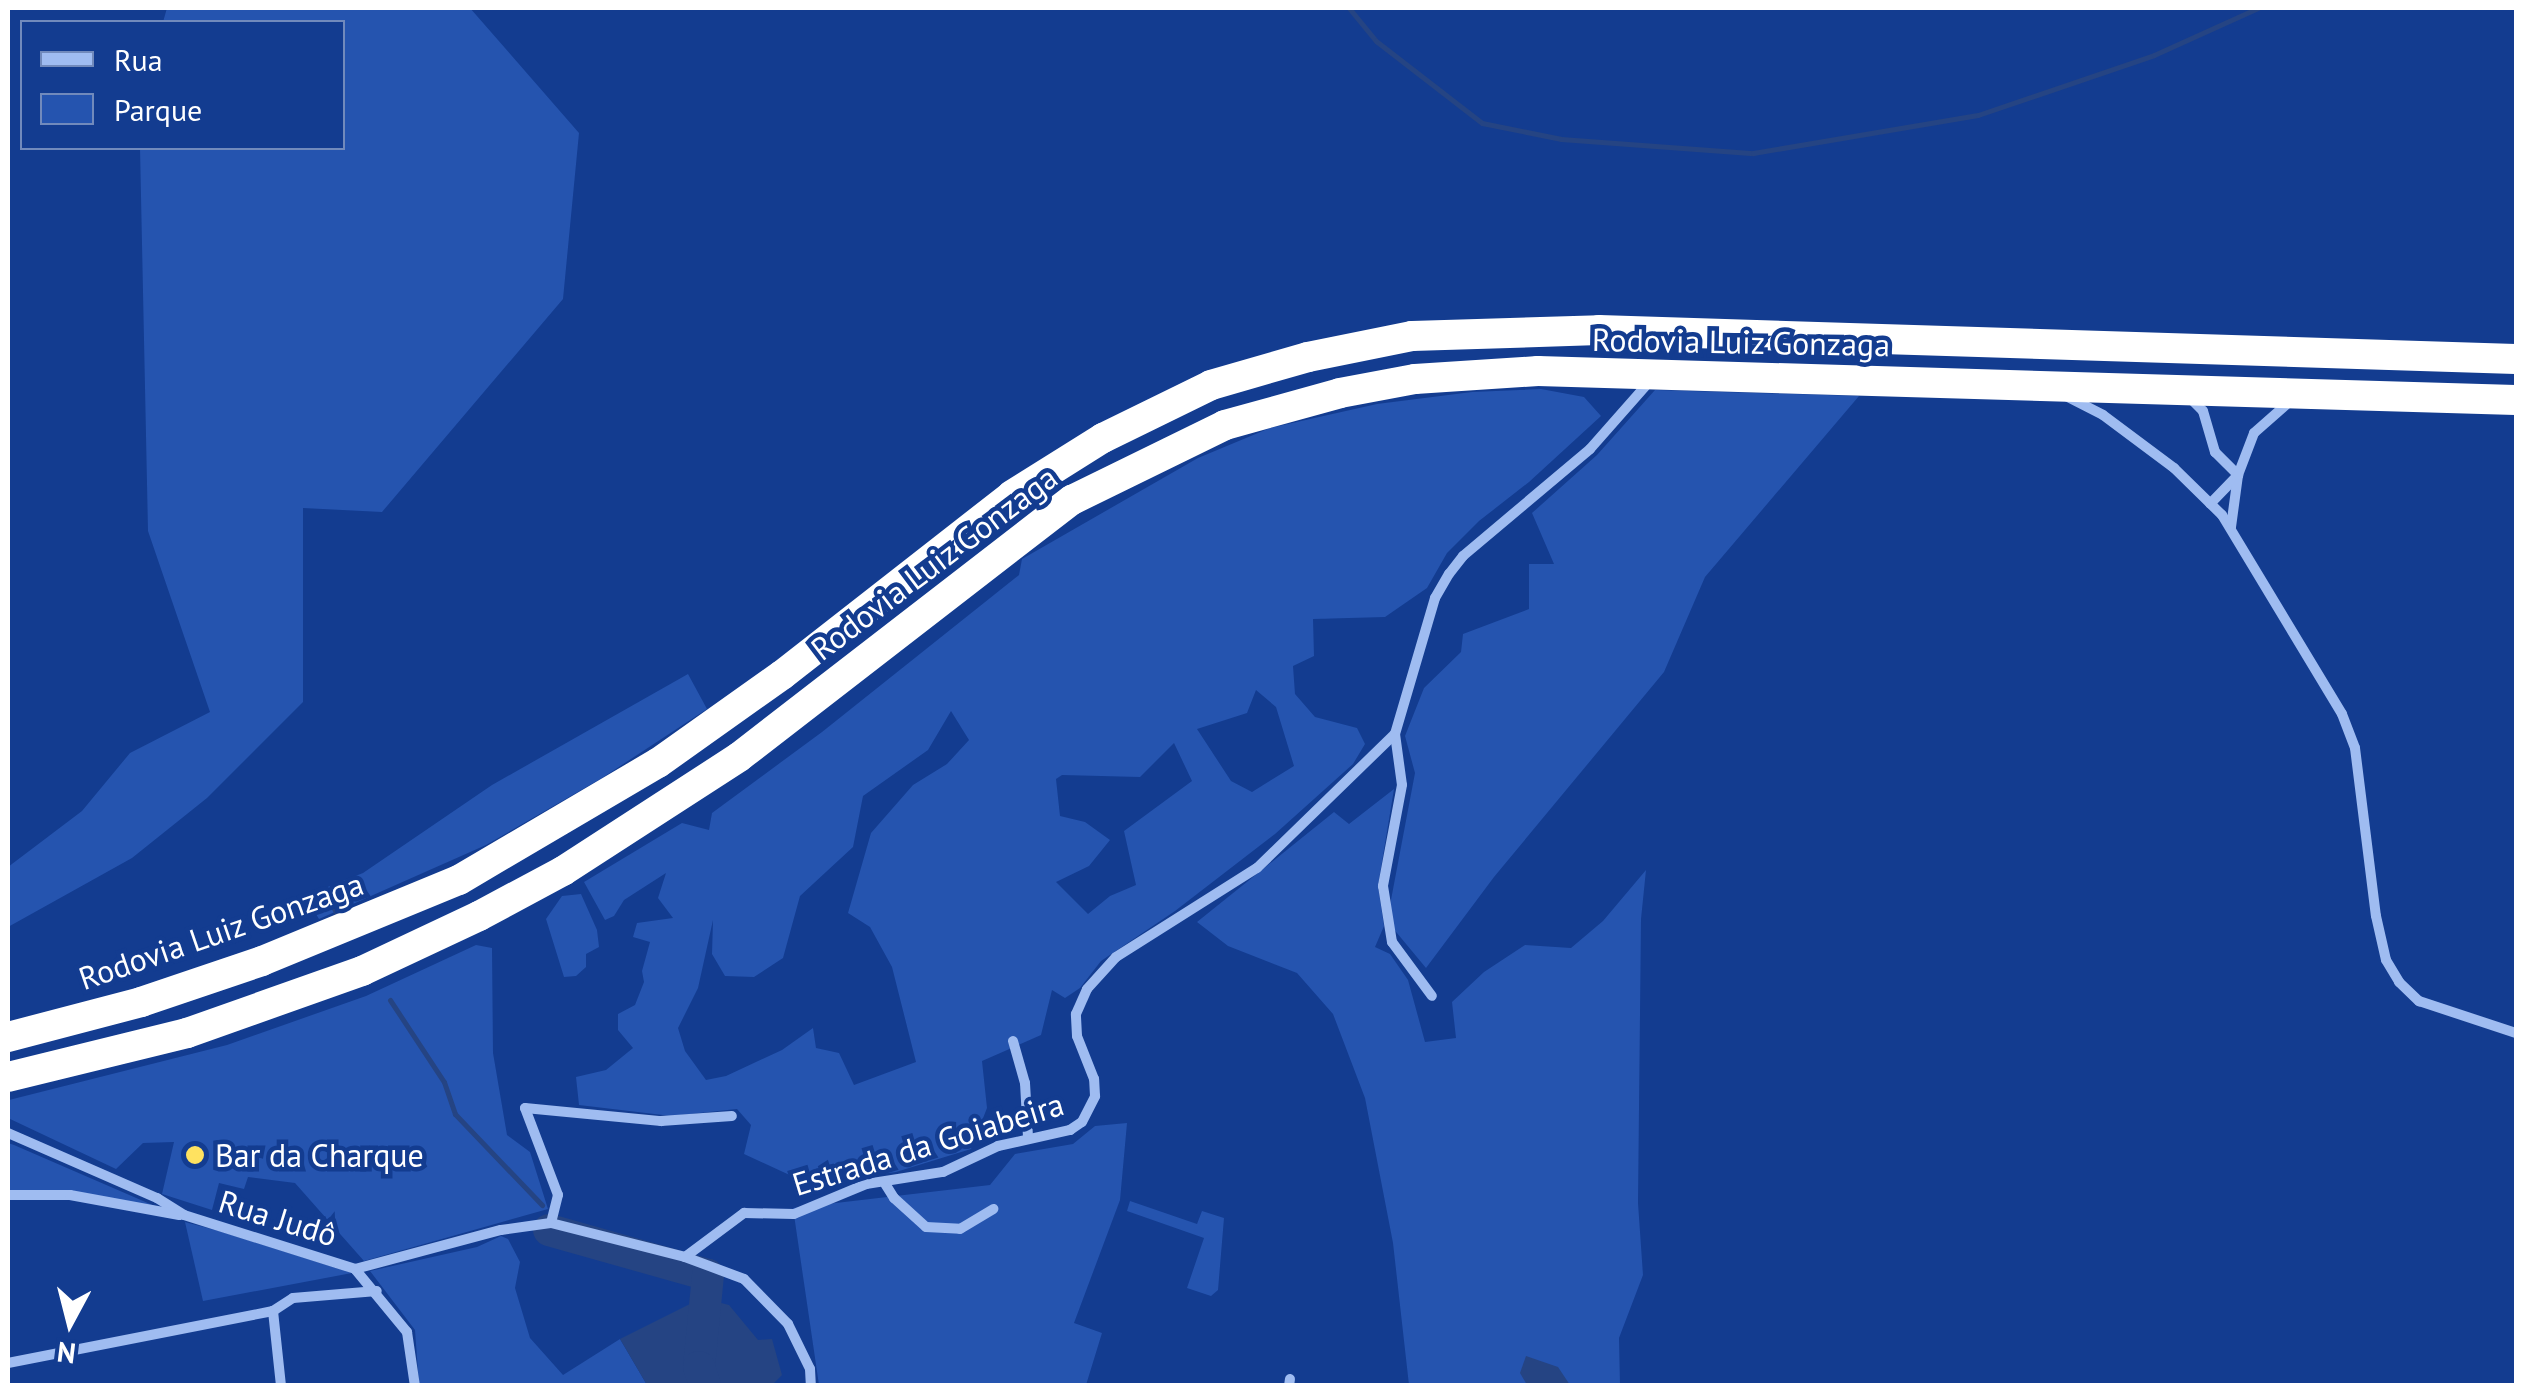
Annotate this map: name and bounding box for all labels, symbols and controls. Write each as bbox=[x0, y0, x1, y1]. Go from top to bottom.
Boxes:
legend bbox=[20, 20, 345, 150]
text: Rua bbox=[114, 40, 163, 79]
text: Parque bbox=[114, 90, 202, 129]
street label: Rodovia Luiz Gonzaga bbox=[1591, 320, 1891, 364]
street label: Rodovia Luiz Gonzaga bbox=[803, 458, 1065, 668]
street label: Rodovia Luiz Gonzaga bbox=[73, 864, 369, 998]
street label: Estrada da Goiabeira bbox=[788, 1084, 1068, 1204]
place label: Bar da Charque bbox=[215, 1136, 424, 1174]
marker: Bar da Charque bbox=[184, 1144, 206, 1166]
street label: Rua Judô bbox=[214, 1182, 342, 1254]
north arrow bbox=[20, 1273, 120, 1373]
text: N bbox=[55, 1334, 78, 1373]

